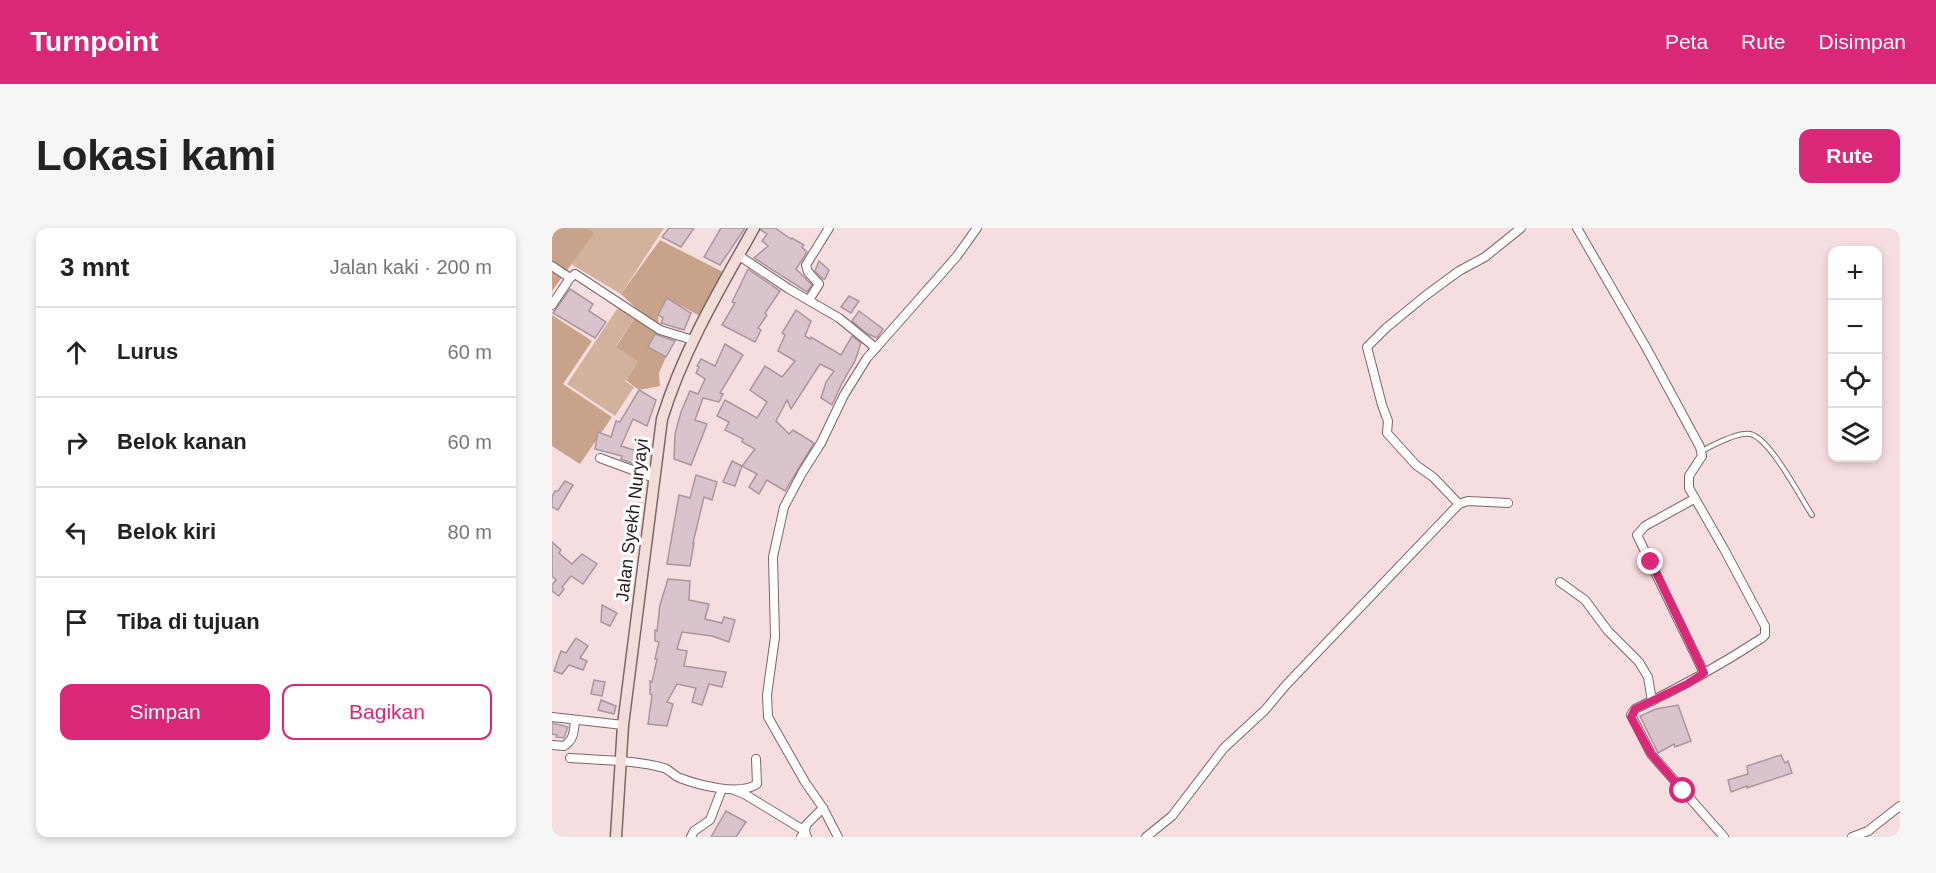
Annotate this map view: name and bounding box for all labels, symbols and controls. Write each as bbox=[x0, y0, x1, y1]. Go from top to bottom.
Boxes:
text: Turnpoint bbox=[30, 26, 159, 57]
text: Peta bbox=[1665, 30, 1708, 53]
text: Rute bbox=[1741, 30, 1785, 53]
text: Disimpan bbox=[1818, 30, 1906, 53]
button: Rute bbox=[1799, 129, 1900, 183]
text: Lokasi kami bbox=[36, 132, 276, 179]
map controls bbox=[1828, 246, 1882, 462]
button: + bbox=[1828, 246, 1882, 300]
text: 3 mnt bbox=[60, 252, 129, 282]
text: Jalan kaki · 200 m bbox=[330, 256, 492, 278]
button: − bbox=[1828, 300, 1882, 354]
icon: ahead bbox=[60, 336, 93, 369]
text: Lurus bbox=[117, 339, 178, 364]
text: 60 m bbox=[448, 341, 492, 363]
button: locate bbox=[1828, 354, 1882, 408]
button: layers bbox=[1828, 408, 1882, 462]
icon: right bbox=[60, 426, 93, 459]
text: Belok kanan bbox=[117, 429, 247, 454]
text: 60 m bbox=[448, 431, 492, 453]
street label: Jalan Syekh Nuryayi bbox=[612, 437, 652, 603]
icon: left bbox=[60, 516, 93, 549]
text: Belok kiri bbox=[117, 519, 216, 544]
text: 80 m bbox=[448, 521, 492, 543]
route end bbox=[1637, 548, 1663, 574]
icon: arrive bbox=[60, 606, 93, 639]
text: Tiba di tujuan bbox=[117, 609, 260, 634]
button: Simpan bbox=[60, 684, 270, 740]
button: Bagikan bbox=[282, 684, 492, 740]
route start bbox=[1669, 777, 1695, 803]

